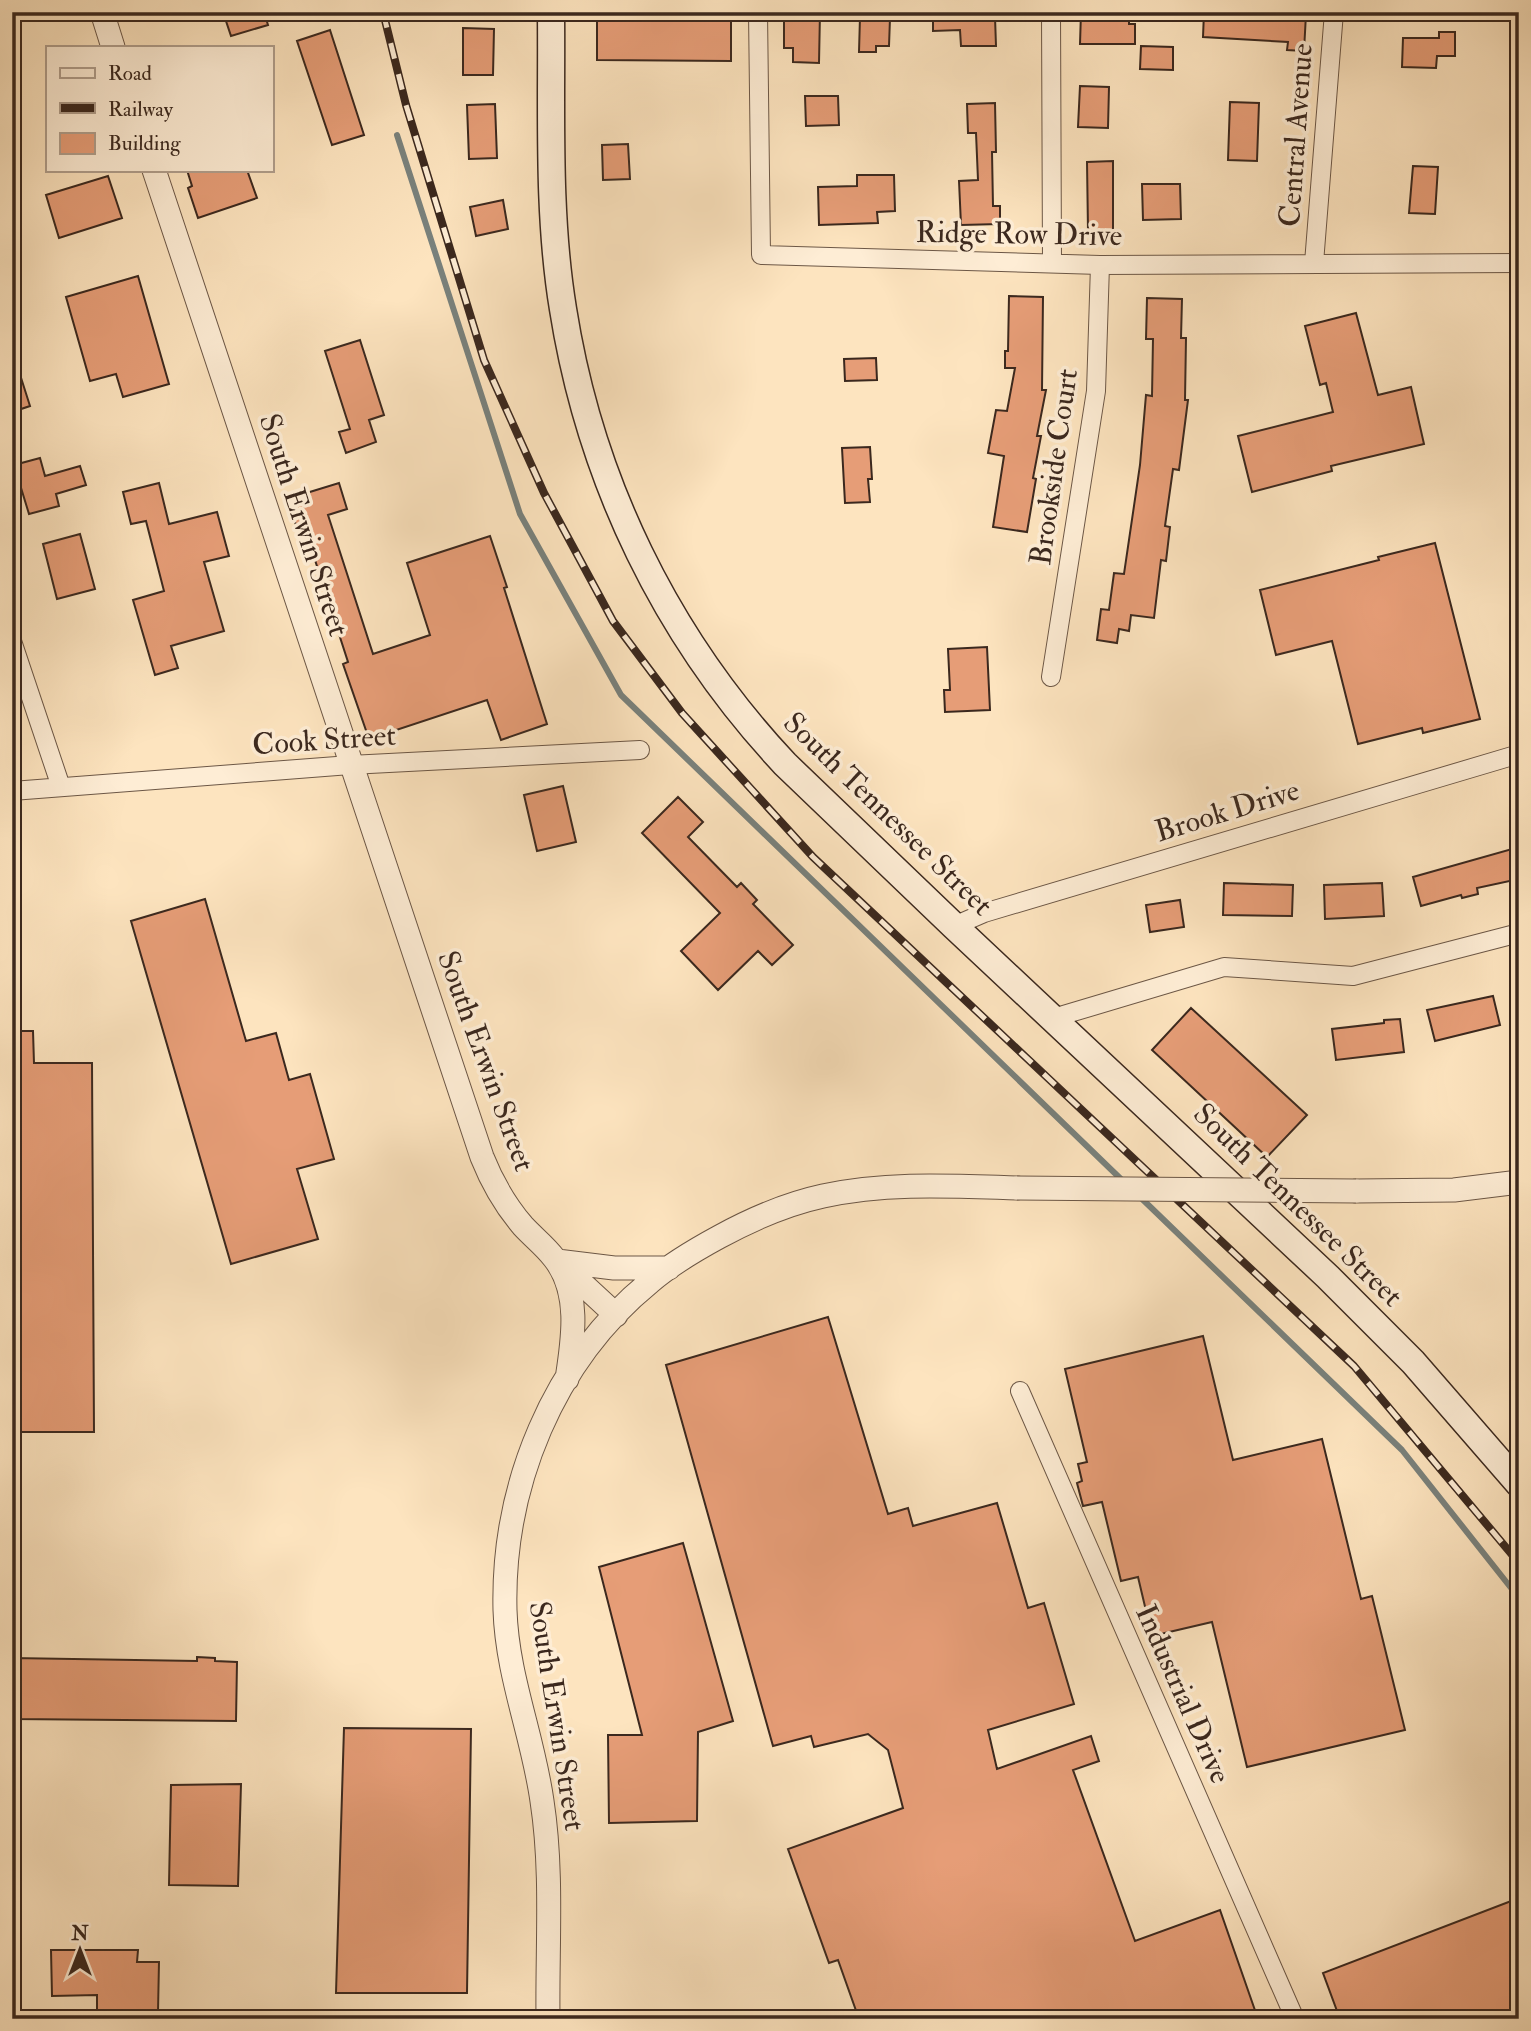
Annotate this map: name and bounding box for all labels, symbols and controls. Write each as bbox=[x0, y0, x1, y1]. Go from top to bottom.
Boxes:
street label: Central Avenue bbox=[1271, 42, 1321, 228]
legend bbox=[46, 46, 273, 172]
text: Road bbox=[108, 60, 153, 87]
text: Railway bbox=[108, 96, 174, 123]
text: Building bbox=[108, 130, 181, 157]
street label: Ridge Row Drive bbox=[915, 214, 1123, 254]
street label: Brookside Court bbox=[1022, 366, 1086, 568]
street label: South Erwin Street bbox=[251, 409, 357, 641]
street label: South Tennessee Street bbox=[775, 704, 1001, 924]
street label: Cook Street bbox=[251, 717, 397, 763]
street label: Brook Drive bbox=[1150, 772, 1304, 850]
street label: South Erwin Street bbox=[429, 946, 543, 1176]
street label: South Tennessee Street bbox=[1185, 1095, 1411, 1315]
street label: South Erwin Street bbox=[521, 1599, 593, 1834]
street label: Industrial Drive bbox=[1127, 1599, 1239, 1789]
north arrow bbox=[46, 1916, 116, 1986]
text: N bbox=[70, 1922, 89, 1946]

